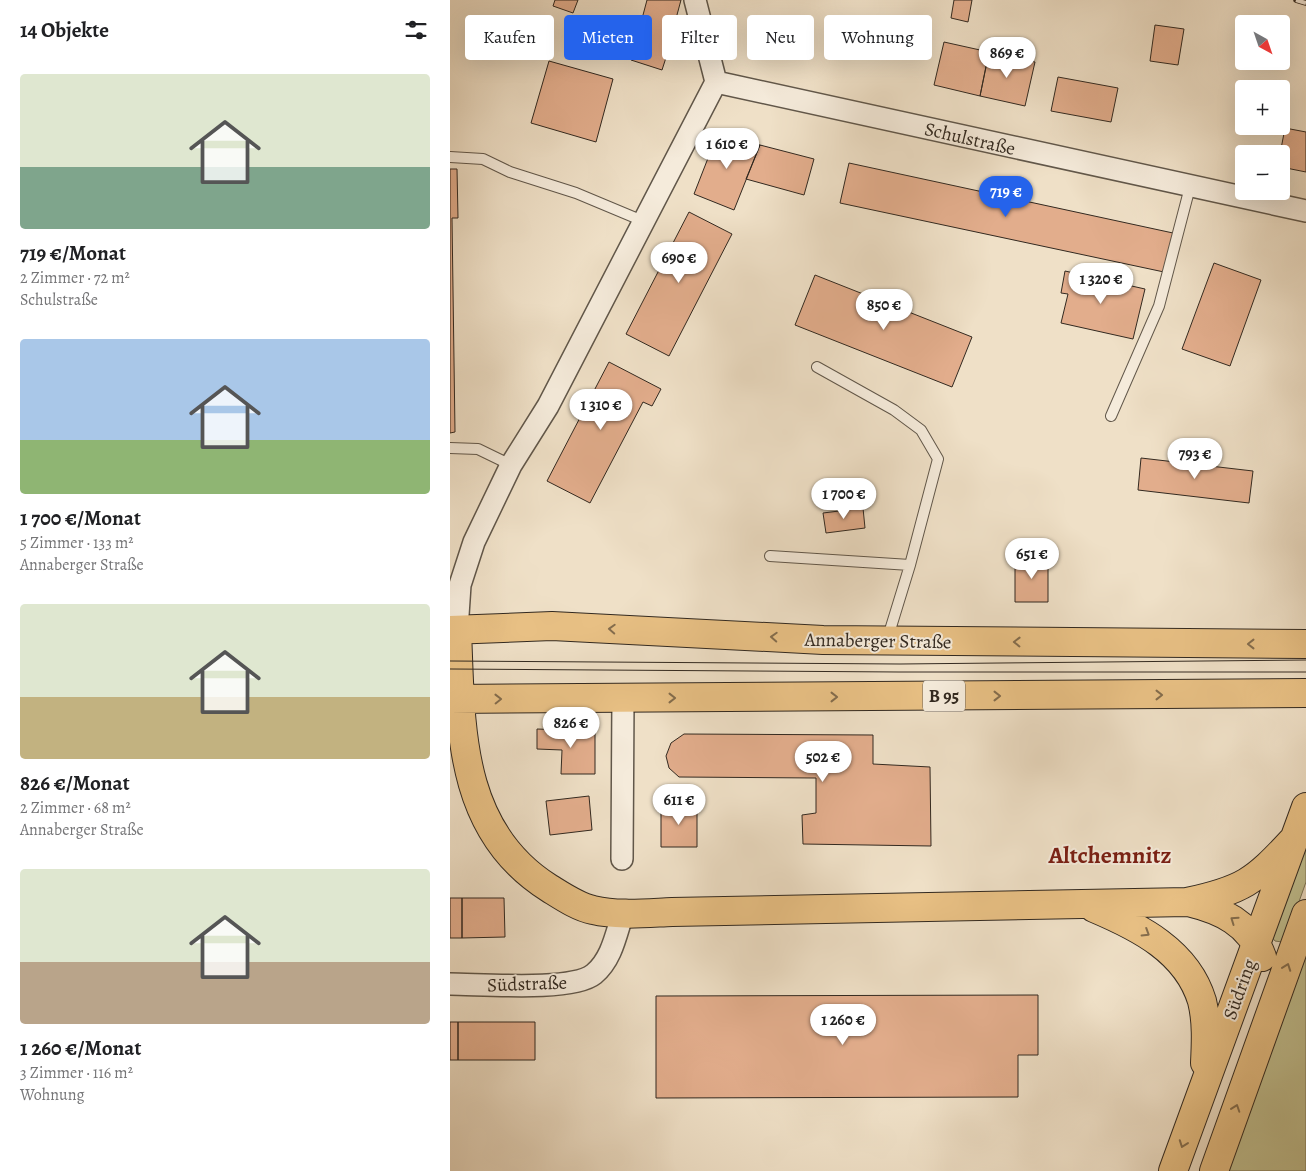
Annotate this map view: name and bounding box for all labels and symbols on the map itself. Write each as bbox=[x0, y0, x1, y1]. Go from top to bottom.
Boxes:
north arrow bbox=[1235, 15, 1290, 70]
pin: 869 € bbox=[972, 36, 1042, 79]
street label: Schulstraße bbox=[922, 116, 1018, 162]
pin: 1 610 € bbox=[681, 128, 773, 170]
pin: 719 € bbox=[971, 176, 1041, 218]
pin: 690 € bbox=[644, 242, 714, 284]
pin: 1 320 € bbox=[1055, 262, 1147, 305]
pin: 850 € bbox=[849, 288, 919, 331]
pin: 1 310 € bbox=[555, 388, 647, 431]
pin: 793 € bbox=[1160, 438, 1230, 480]
pin: 1 700 € bbox=[798, 478, 890, 520]
pin: 651 € bbox=[997, 538, 1067, 580]
one-way arrow bbox=[607, 623, 615, 634]
street label: Annaberger Straße bbox=[803, 627, 952, 655]
one-way arrow bbox=[770, 632, 778, 643]
one-way arrow bbox=[1012, 637, 1020, 647]
one-way arrow bbox=[1247, 639, 1254, 649]
road number: B 95 bbox=[923, 680, 965, 711]
one-way arrow bbox=[1156, 689, 1164, 700]
one-way arrow bbox=[993, 690, 1001, 701]
one-way arrow bbox=[831, 691, 839, 702]
one-way arrow bbox=[668, 692, 676, 703]
one-way arrow bbox=[494, 694, 502, 704]
pin: 826 € bbox=[536, 706, 606, 749]
pin: 502 € bbox=[788, 740, 858, 783]
pin: 611 € bbox=[644, 784, 714, 826]
district label: Altchemnitz bbox=[1047, 839, 1172, 871]
one-way arrow bbox=[1230, 917, 1240, 926]
one-way arrow bbox=[1140, 926, 1149, 936]
street label: Südring bbox=[1217, 955, 1263, 1023]
one-way arrow bbox=[1281, 963, 1291, 972]
street label: Südstraße bbox=[487, 970, 568, 998]
pin: 1 260 € bbox=[797, 1004, 889, 1046]
one-way arrow bbox=[1230, 1104, 1240, 1113]
one-way arrow bbox=[1179, 1139, 1189, 1148]

